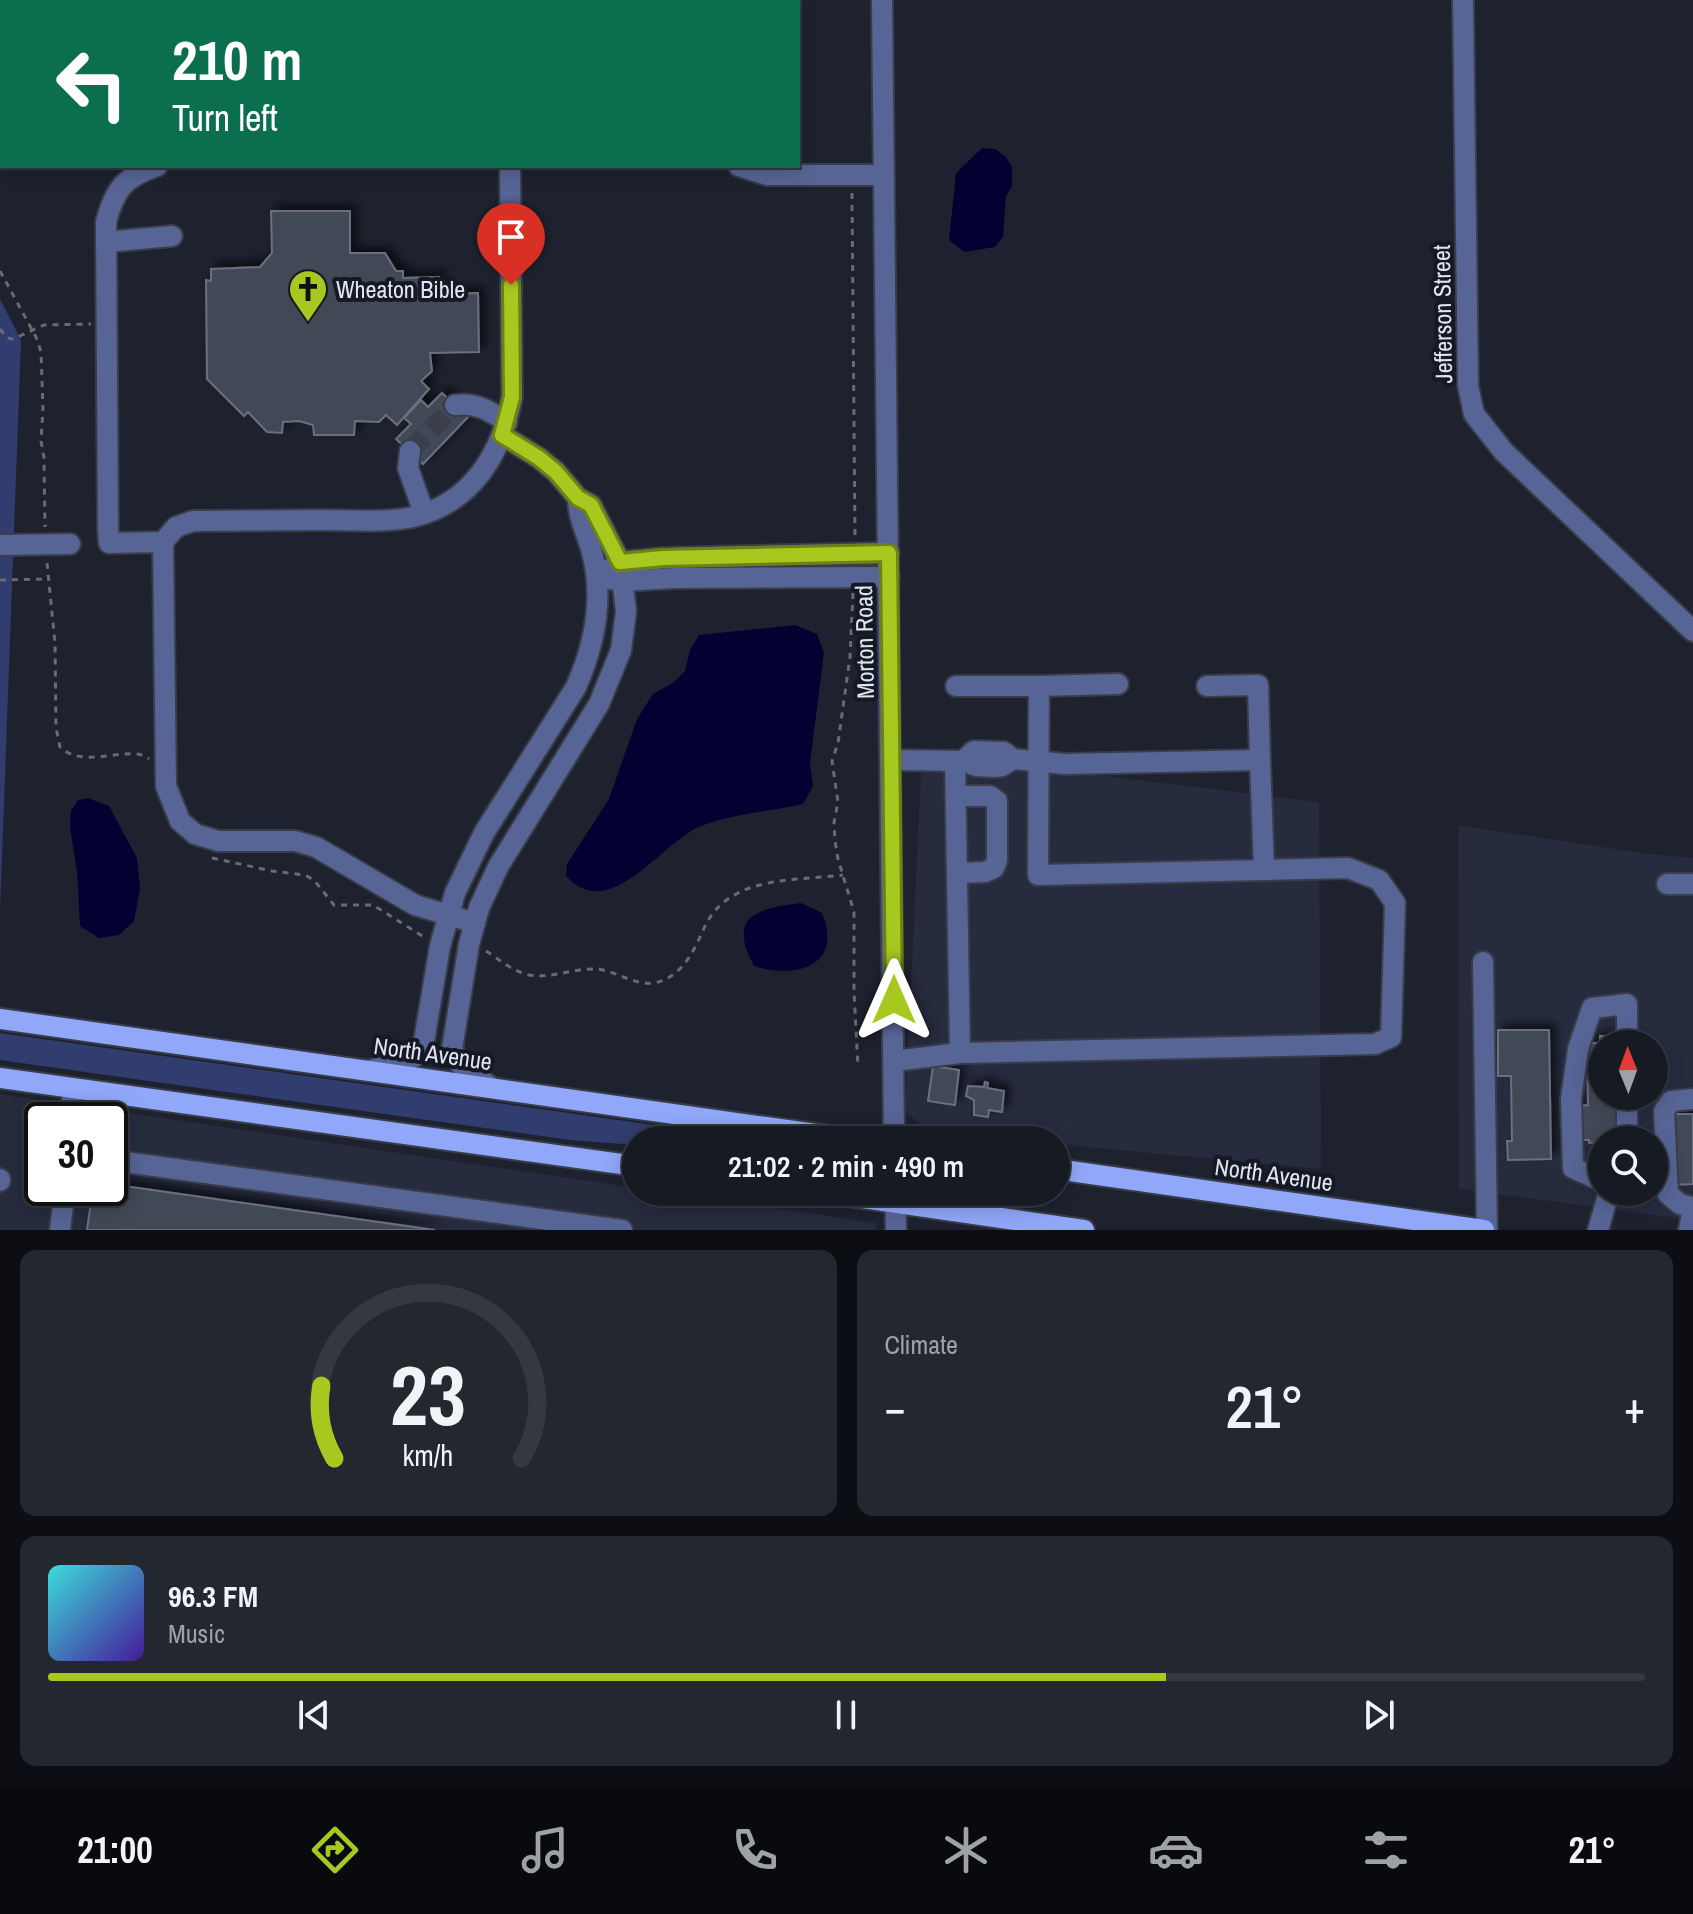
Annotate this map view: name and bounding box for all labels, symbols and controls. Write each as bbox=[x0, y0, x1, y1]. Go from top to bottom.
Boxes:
text: 210 m bbox=[172, 22, 302, 97]
icon: left bbox=[40, 32, 144, 136]
text: Turn left bbox=[172, 94, 278, 142]
pin bbox=[477, 203, 545, 285]
icon: arrive bbox=[489, 215, 533, 259]
street label: Jefferson Street bbox=[1425, 244, 1459, 384]
church icon: Wheaton Bible bbox=[287, 268, 329, 323]
place label: Wheaton Bible bbox=[336, 273, 465, 305]
street label: Morton Road bbox=[847, 585, 881, 699]
position arrow bbox=[852, 958, 936, 1042]
street label: North Avenue bbox=[372, 1029, 494, 1077]
north arrow bbox=[1588, 1030, 1668, 1110]
map controls bbox=[1588, 1030, 1668, 1206]
speed limit sign: 30 bbox=[24, 1102, 128, 1206]
button: search bbox=[1588, 1126, 1668, 1206]
text: 21:02 · 2 min · 490 m bbox=[728, 1146, 964, 1186]
street label: North Avenue bbox=[1213, 1150, 1335, 1198]
text: Climate bbox=[885, 1327, 958, 1362]
text: 23 bbox=[390, 1339, 466, 1451]
text: 21° bbox=[1225, 1366, 1304, 1447]
text: − bbox=[885, 1377, 906, 1437]
text: + bbox=[1624, 1377, 1645, 1437]
text: km/h bbox=[403, 1436, 454, 1475]
text: 96.3 FM bbox=[168, 1576, 258, 1616]
text: Music bbox=[168, 1616, 225, 1651]
icon: previous bbox=[292, 1693, 336, 1737]
icon: pause bbox=[824, 1693, 868, 1737]
icon: next bbox=[1357, 1693, 1401, 1737]
icon: directions bbox=[307, 1822, 363, 1878]
icon: music bbox=[517, 1822, 573, 1878]
icon: phone bbox=[727, 1822, 783, 1878]
icon: climate bbox=[938, 1822, 994, 1878]
icon: car bbox=[1148, 1822, 1204, 1878]
icon: filters bbox=[1358, 1822, 1414, 1878]
text: 21:00 bbox=[77, 1826, 153, 1874]
text: 21° bbox=[1569, 1826, 1616, 1874]

